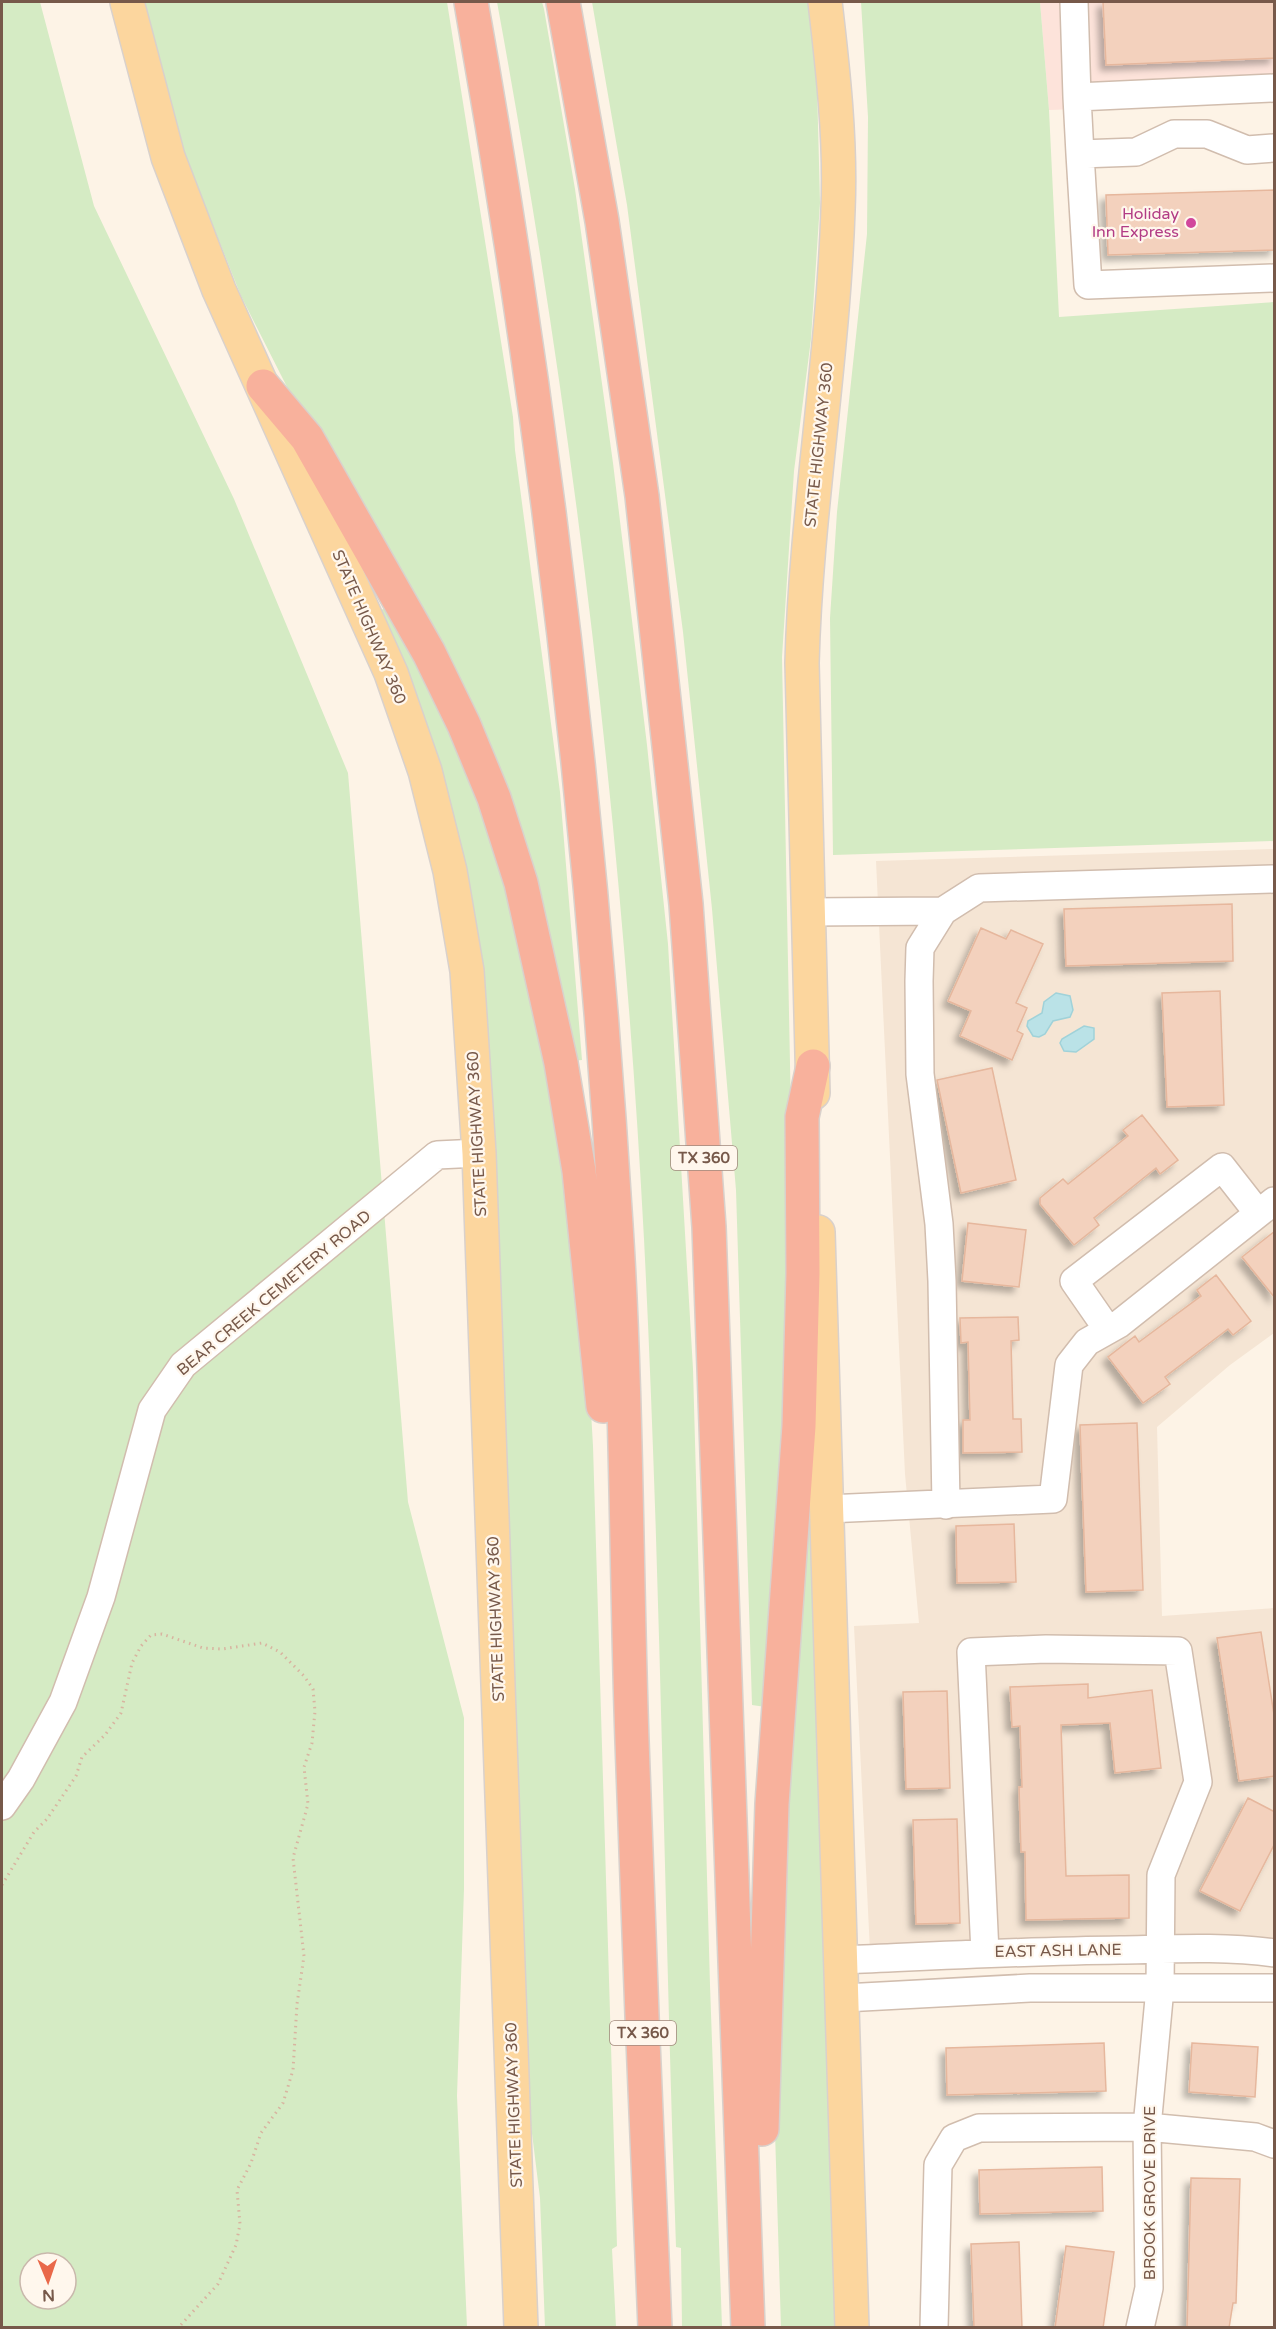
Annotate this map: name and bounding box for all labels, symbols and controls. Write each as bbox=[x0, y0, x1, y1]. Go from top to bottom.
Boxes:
place label: Holiday Inn Express bbox=[1092, 204, 1179, 242]
marker: Holiday Inn Express bbox=[1184, 216, 1198, 230]
street label: STATE HIGHWAY 360 bbox=[800, 362, 838, 528]
street label: STATE HIGHWAY 360 bbox=[327, 547, 411, 707]
street label: STATE HIGHWAY 360 bbox=[463, 1051, 491, 1217]
road number: TX 360 bbox=[671, 1146, 737, 1170]
street label: BEAR CREEK CEMETERY ROAD bbox=[173, 1206, 375, 1380]
street label: STATE HIGHWAY 360 bbox=[483, 1536, 509, 1702]
street label: EAST ASH LANE bbox=[994, 1940, 1122, 1962]
road number: TX 360 bbox=[610, 2021, 676, 2045]
street label: STATE HIGHWAY 360 bbox=[501, 2022, 527, 2188]
street label: BROOK GROVE DRIVE bbox=[1140, 2106, 1160, 2280]
north arrow bbox=[18, 2251, 78, 2311]
text: N bbox=[42, 2285, 55, 2305]

